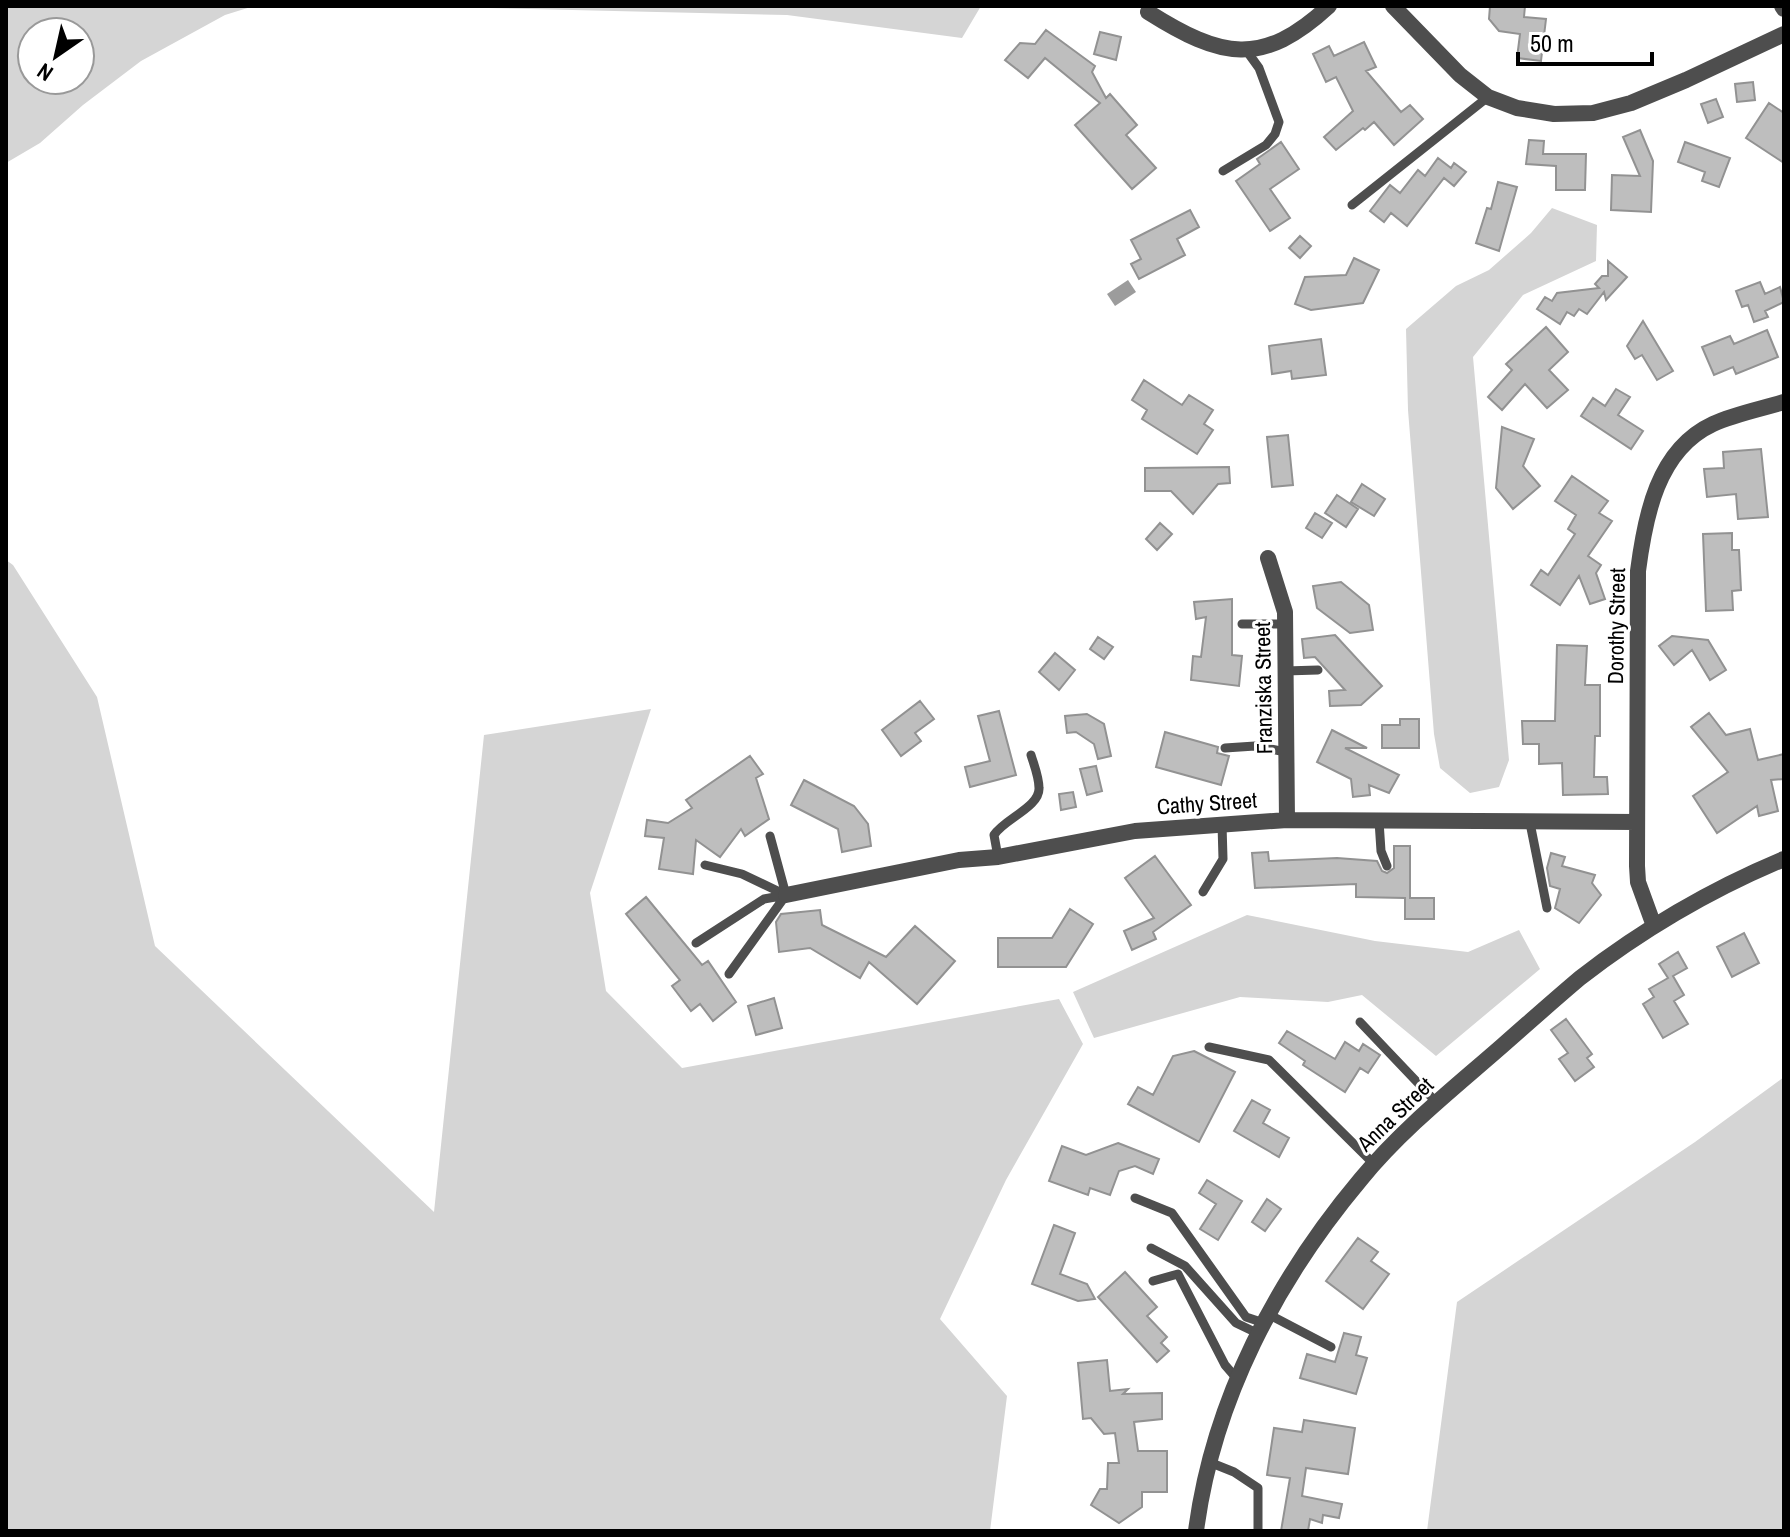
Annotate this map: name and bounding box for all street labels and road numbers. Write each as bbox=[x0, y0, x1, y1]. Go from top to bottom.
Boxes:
street label: Dorothy Street bbox=[1600, 568, 1632, 684]
street label: Franziska Street bbox=[1247, 622, 1279, 754]
street label: Cathy Street bbox=[1156, 785, 1258, 821]
street label: Anna Street bbox=[1350, 1070, 1440, 1159]

